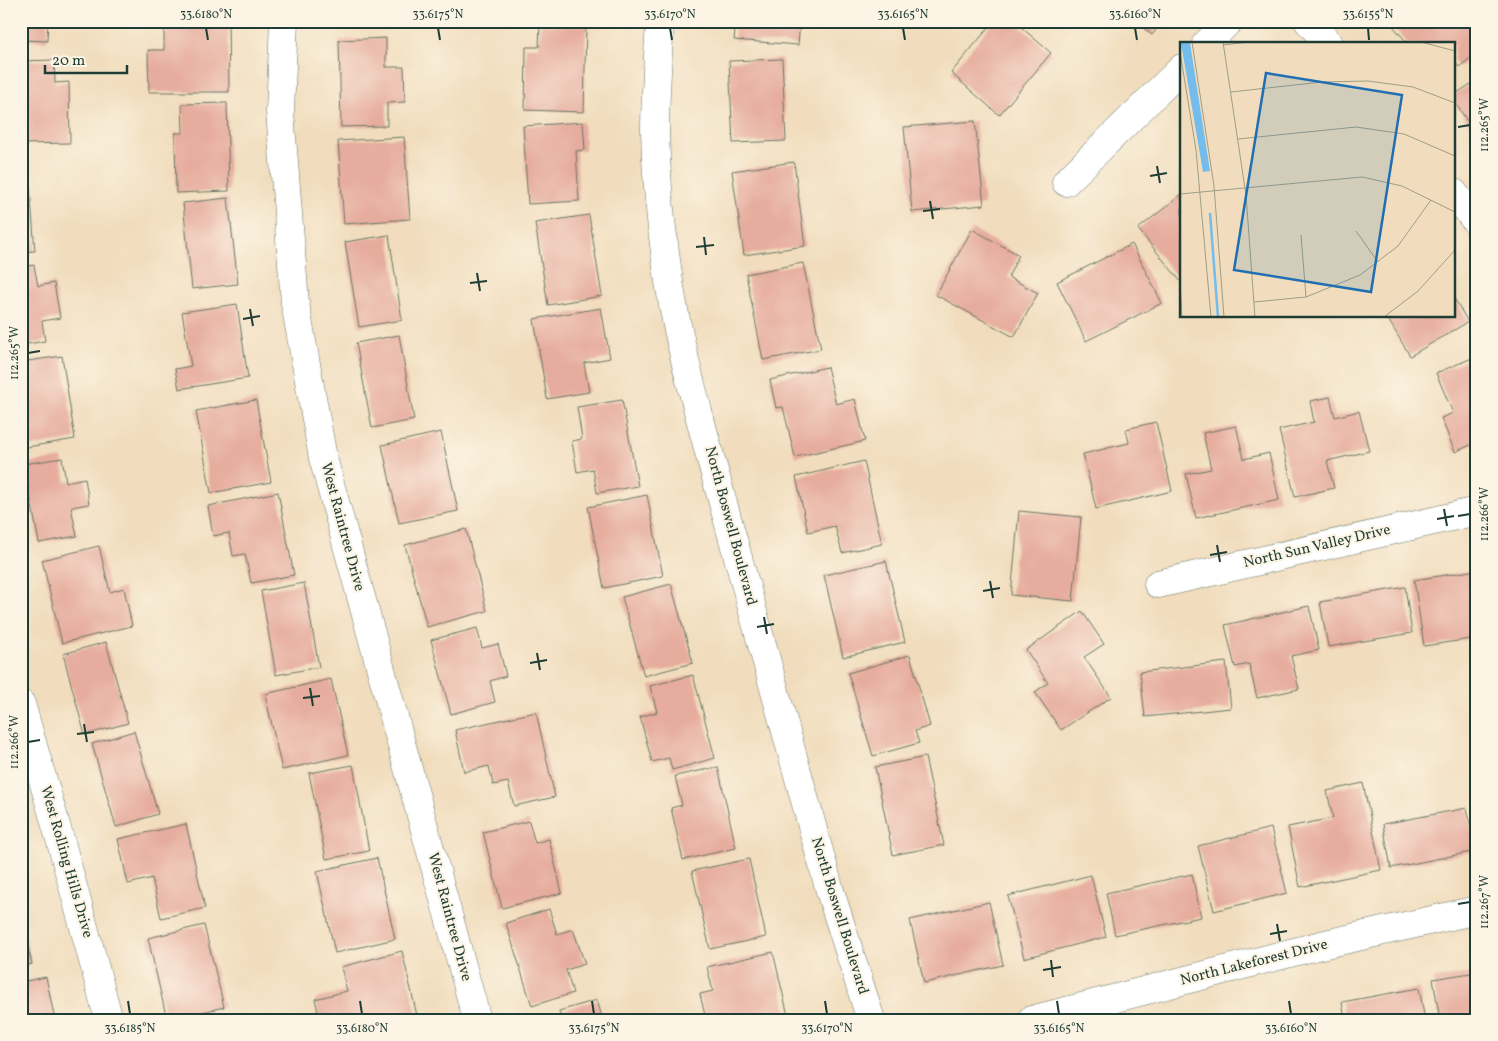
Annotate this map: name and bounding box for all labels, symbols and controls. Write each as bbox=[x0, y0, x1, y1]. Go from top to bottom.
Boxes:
text: 33.6180°N bbox=[180, 7, 232, 23]
text: 33.6175°N bbox=[413, 7, 463, 23]
text: 33.6170°N bbox=[644, 7, 696, 23]
text: 33.6165°N bbox=[877, 7, 929, 23]
text: 33.6160°N bbox=[1109, 7, 1161, 23]
text: 33.6155°N bbox=[1343, 7, 1393, 23]
scale bar bbox=[45, 42, 128, 74]
inset map bbox=[1180, 42, 1456, 318]
text: 20 m bbox=[52, 51, 85, 72]
text: 112.265°W bbox=[1477, 98, 1493, 152]
text: 112.265°W bbox=[7, 326, 23, 380]
street label: North Boswell Boulevard bbox=[699, 444, 761, 608]
street label: West Raintree Drive bbox=[315, 460, 369, 594]
text: 112.266°W bbox=[1477, 487, 1493, 541]
street label: North Sun Valley Drive bbox=[1241, 520, 1393, 574]
text: 112.266°W bbox=[7, 715, 23, 769]
street label: West Rolling Hills Drive bbox=[34, 783, 98, 941]
street label: North Boswell Boulevard bbox=[805, 835, 873, 997]
street label: West Raintree Drive bbox=[422, 850, 476, 984]
text: 112.267°W bbox=[1477, 875, 1493, 929]
street label: North Lakeforest Drive bbox=[1178, 935, 1330, 991]
text: 33.6185°N bbox=[105, 1021, 156, 1037]
text: 33.6180°N bbox=[336, 1021, 388, 1037]
text: 33.6175°N bbox=[569, 1021, 619, 1037]
text: 33.6170°N bbox=[801, 1021, 853, 1037]
text: 33.6165°N bbox=[1033, 1021, 1085, 1037]
text: 33.6160°N bbox=[1265, 1021, 1317, 1037]

